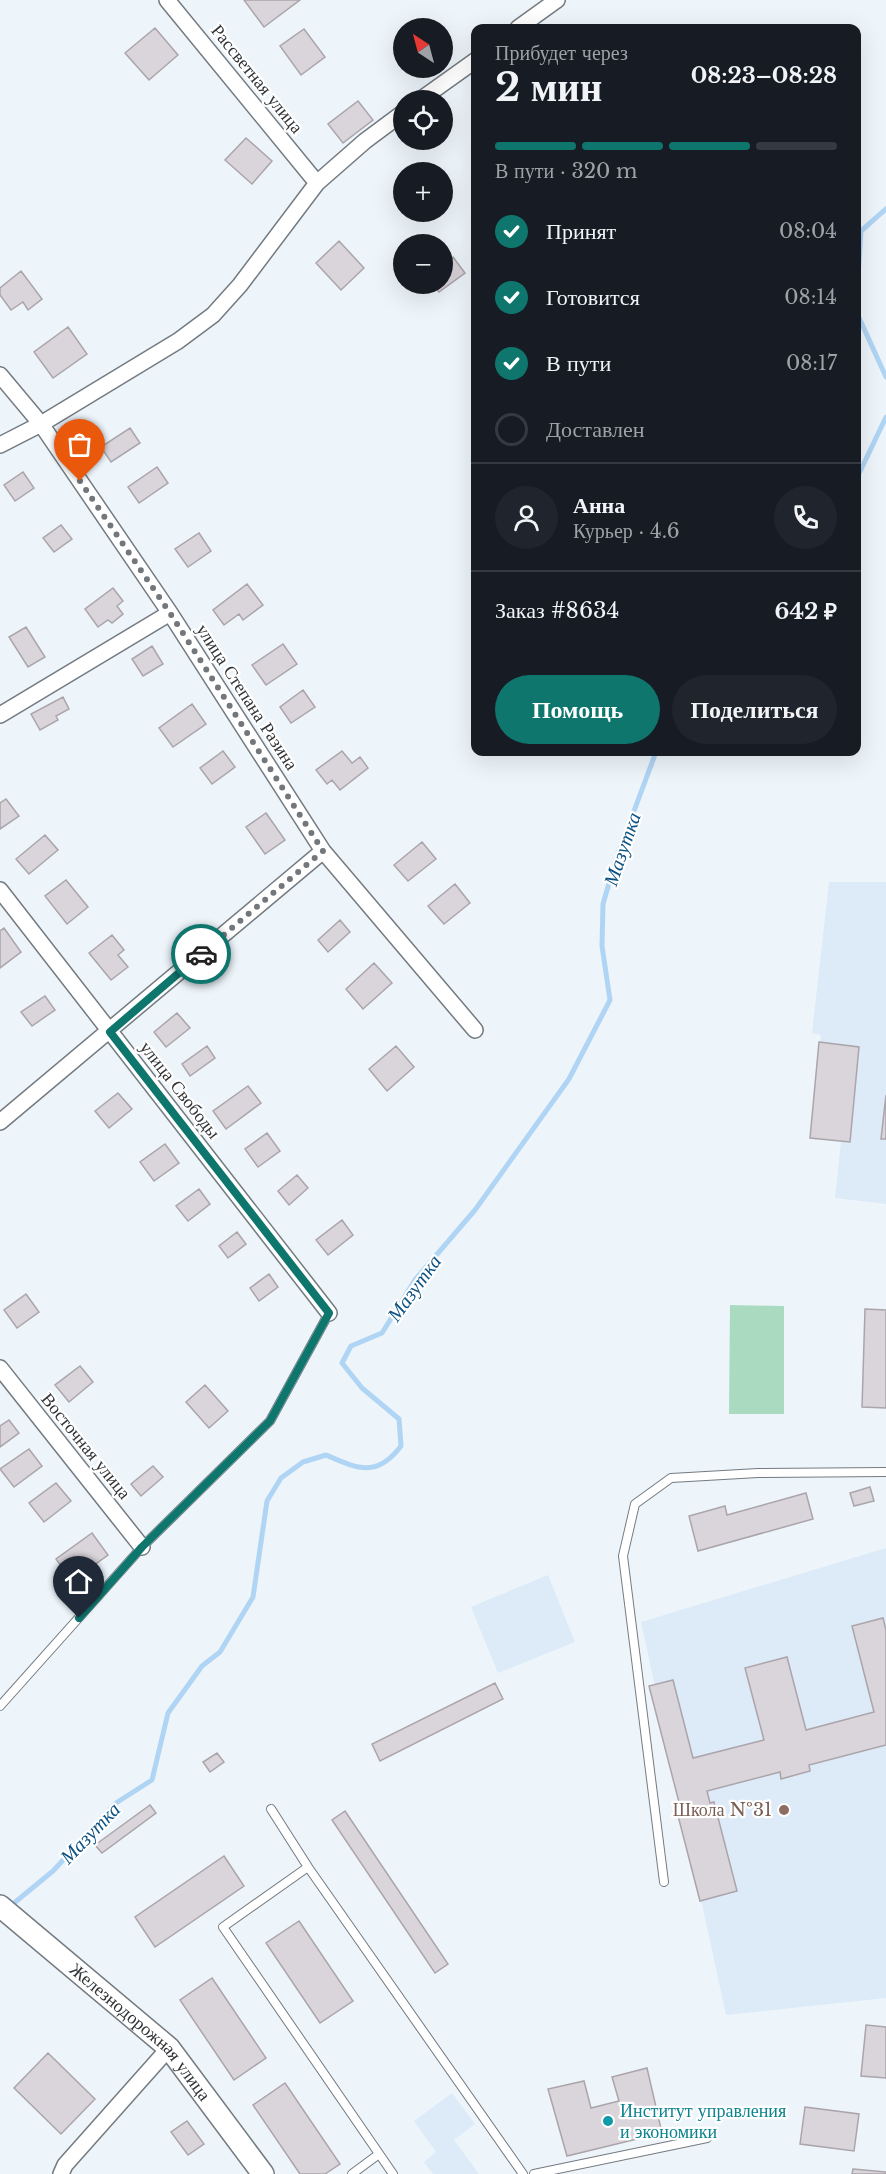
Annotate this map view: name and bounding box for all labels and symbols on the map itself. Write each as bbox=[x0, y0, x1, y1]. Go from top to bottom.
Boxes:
north arrow bbox=[393, 18, 453, 78]
street label: Рассветная улица bbox=[206, 20, 308, 138]
pin bbox=[54, 419, 105, 481]
street label: улица Степана Разина bbox=[191, 620, 303, 774]
water label: Мазутка bbox=[598, 809, 646, 890]
courier bbox=[171, 924, 231, 984]
street label: улица Свободы bbox=[135, 1037, 225, 1143]
water label: Мазутка bbox=[381, 1250, 446, 1327]
street label: Восточная улица bbox=[36, 1388, 136, 1504]
pin bbox=[53, 1556, 104, 1618]
water label: Мазутка bbox=[54, 1797, 125, 1869]
place label: Школа №31 bbox=[673, 1799, 772, 1821]
marker: Школа №31 bbox=[777, 1803, 791, 1817]
street label: Железнодорожная улица bbox=[65, 1958, 215, 2105]
place label: Институт управления и экономики bbox=[620, 2100, 786, 2143]
marker: Институт управления и экономики bbox=[601, 2114, 615, 2128]

